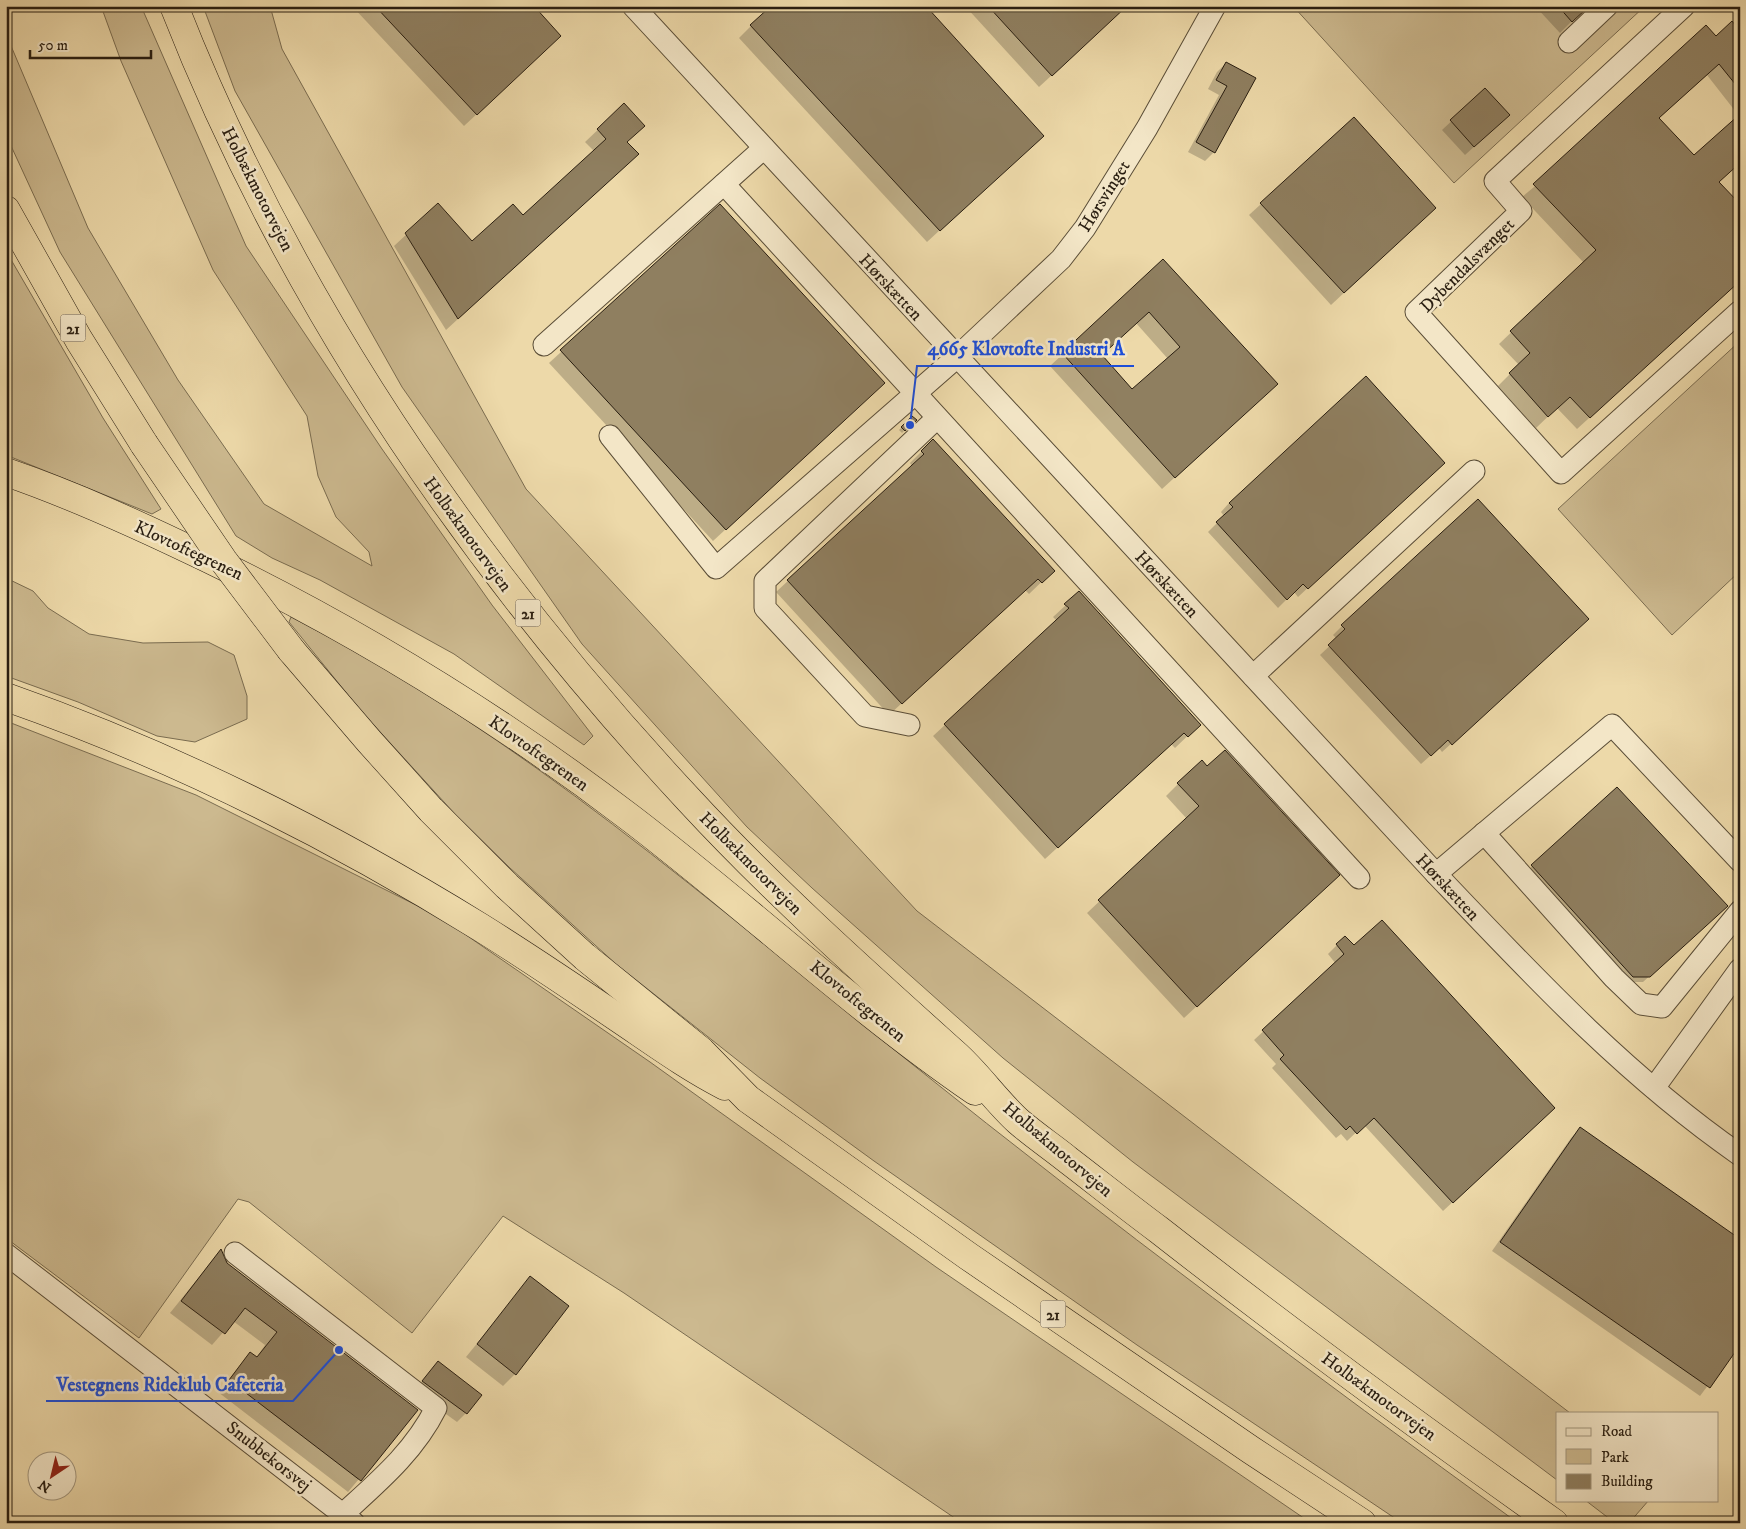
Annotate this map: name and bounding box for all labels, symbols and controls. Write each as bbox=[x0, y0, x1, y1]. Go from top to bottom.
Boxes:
scale bar bbox=[30, 28, 151, 60]
text: 50 m bbox=[38, 36, 68, 55]
street label: Holbækmotorvejen bbox=[216, 124, 298, 256]
street label: Hørsvinget bbox=[1074, 157, 1136, 236]
street label: Dybendalsvænget bbox=[1416, 214, 1520, 318]
street label: Hørskætten bbox=[854, 250, 927, 326]
road number: 21 bbox=[60, 314, 86, 342]
callout: 4665 Klovtofte Industri A bbox=[917, 332, 1134, 366]
text: 4665 Klovtofte Industri A bbox=[927, 338, 1125, 361]
street label: Holbækmotorvejen bbox=[418, 473, 517, 597]
street label: Klovtoftegrenen bbox=[131, 516, 247, 586]
street label: Hørskætten bbox=[1130, 547, 1203, 623]
road number: 21 bbox=[516, 600, 540, 626]
street label: Klovtoftegrenen bbox=[484, 711, 593, 797]
street label: Holbækmotorvejen bbox=[694, 808, 807, 920]
street label: Hørskætten bbox=[1411, 850, 1484, 926]
street label: Klovtoftegrenen bbox=[805, 956, 910, 1048]
street label: Holbækmotorvejen bbox=[998, 1097, 1117, 1203]
road number: 21 bbox=[1040, 1300, 1066, 1328]
street label: Holbækmotorvejen bbox=[1317, 1348, 1441, 1446]
callout: Vestegnens Rideklub Cafeteria bbox=[46, 1367, 293, 1401]
text: Vestegnens Rideklub Cafeteria bbox=[55, 1374, 284, 1397]
legend bbox=[1556, 1412, 1718, 1502]
street label: Snubbekorsvej bbox=[222, 1417, 315, 1497]
text: Road bbox=[1601, 1422, 1633, 1441]
text: Park bbox=[1601, 1448, 1630, 1467]
north arrow bbox=[28, 1452, 78, 1502]
text: Building bbox=[1601, 1472, 1653, 1491]
text: N bbox=[35, 1475, 55, 1497]

